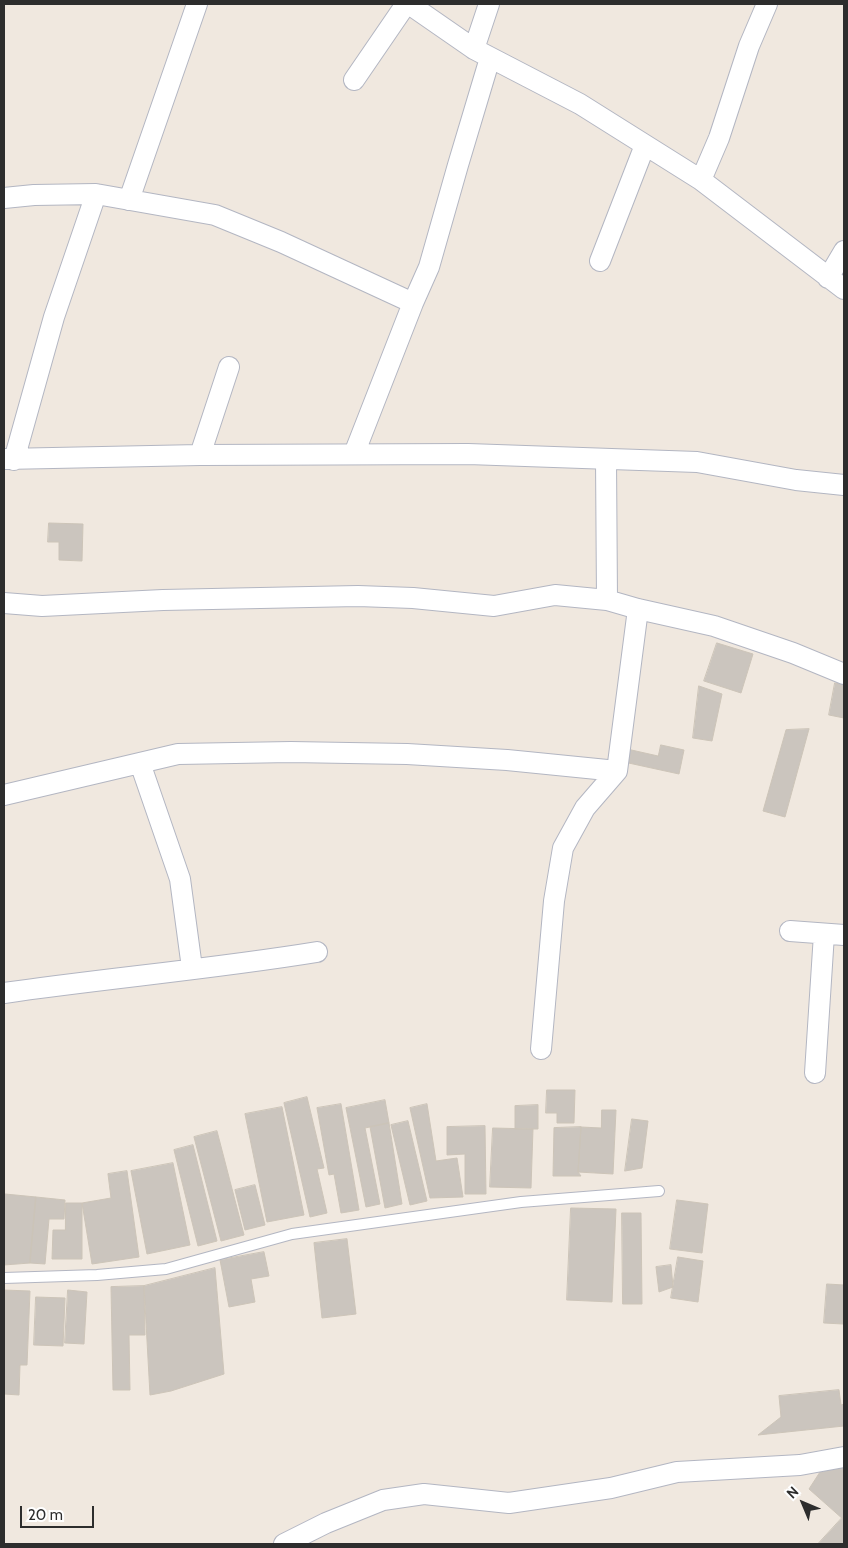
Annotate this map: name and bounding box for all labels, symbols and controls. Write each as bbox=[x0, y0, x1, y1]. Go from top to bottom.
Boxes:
north arrow bbox=[778, 1478, 828, 1528]
text: N bbox=[783, 1483, 802, 1502]
scale bar bbox=[22, 1496, 96, 1528]
text: 20 m bbox=[28, 1506, 63, 1524]

